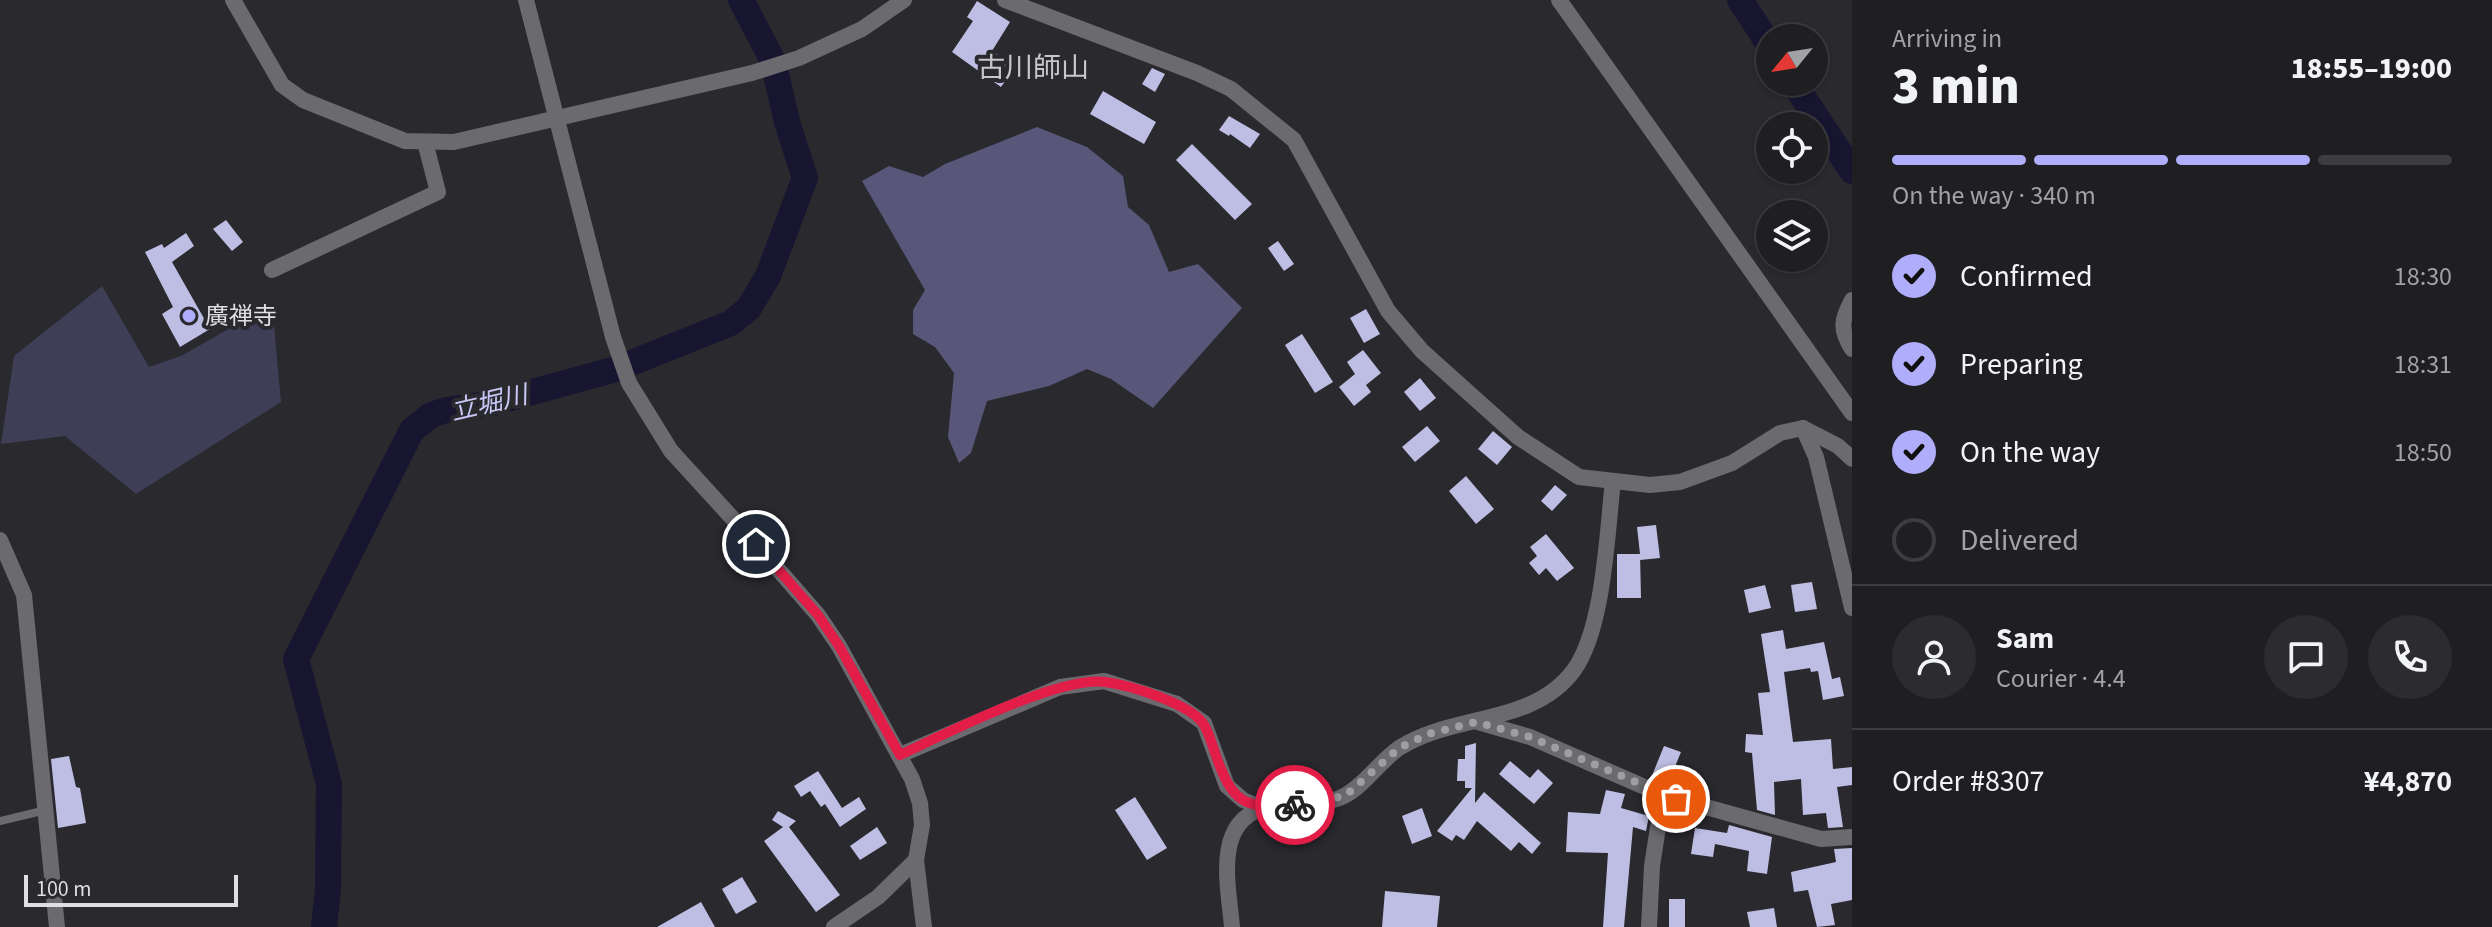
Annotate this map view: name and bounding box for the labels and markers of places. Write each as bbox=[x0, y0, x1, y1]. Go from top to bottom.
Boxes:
place label: 廣禅寺 bbox=[205, 299, 277, 334]
marker: 廣禅寺 bbox=[180, 307, 198, 325]
pin bbox=[722, 510, 790, 578]
pin bbox=[1642, 765, 1710, 833]

